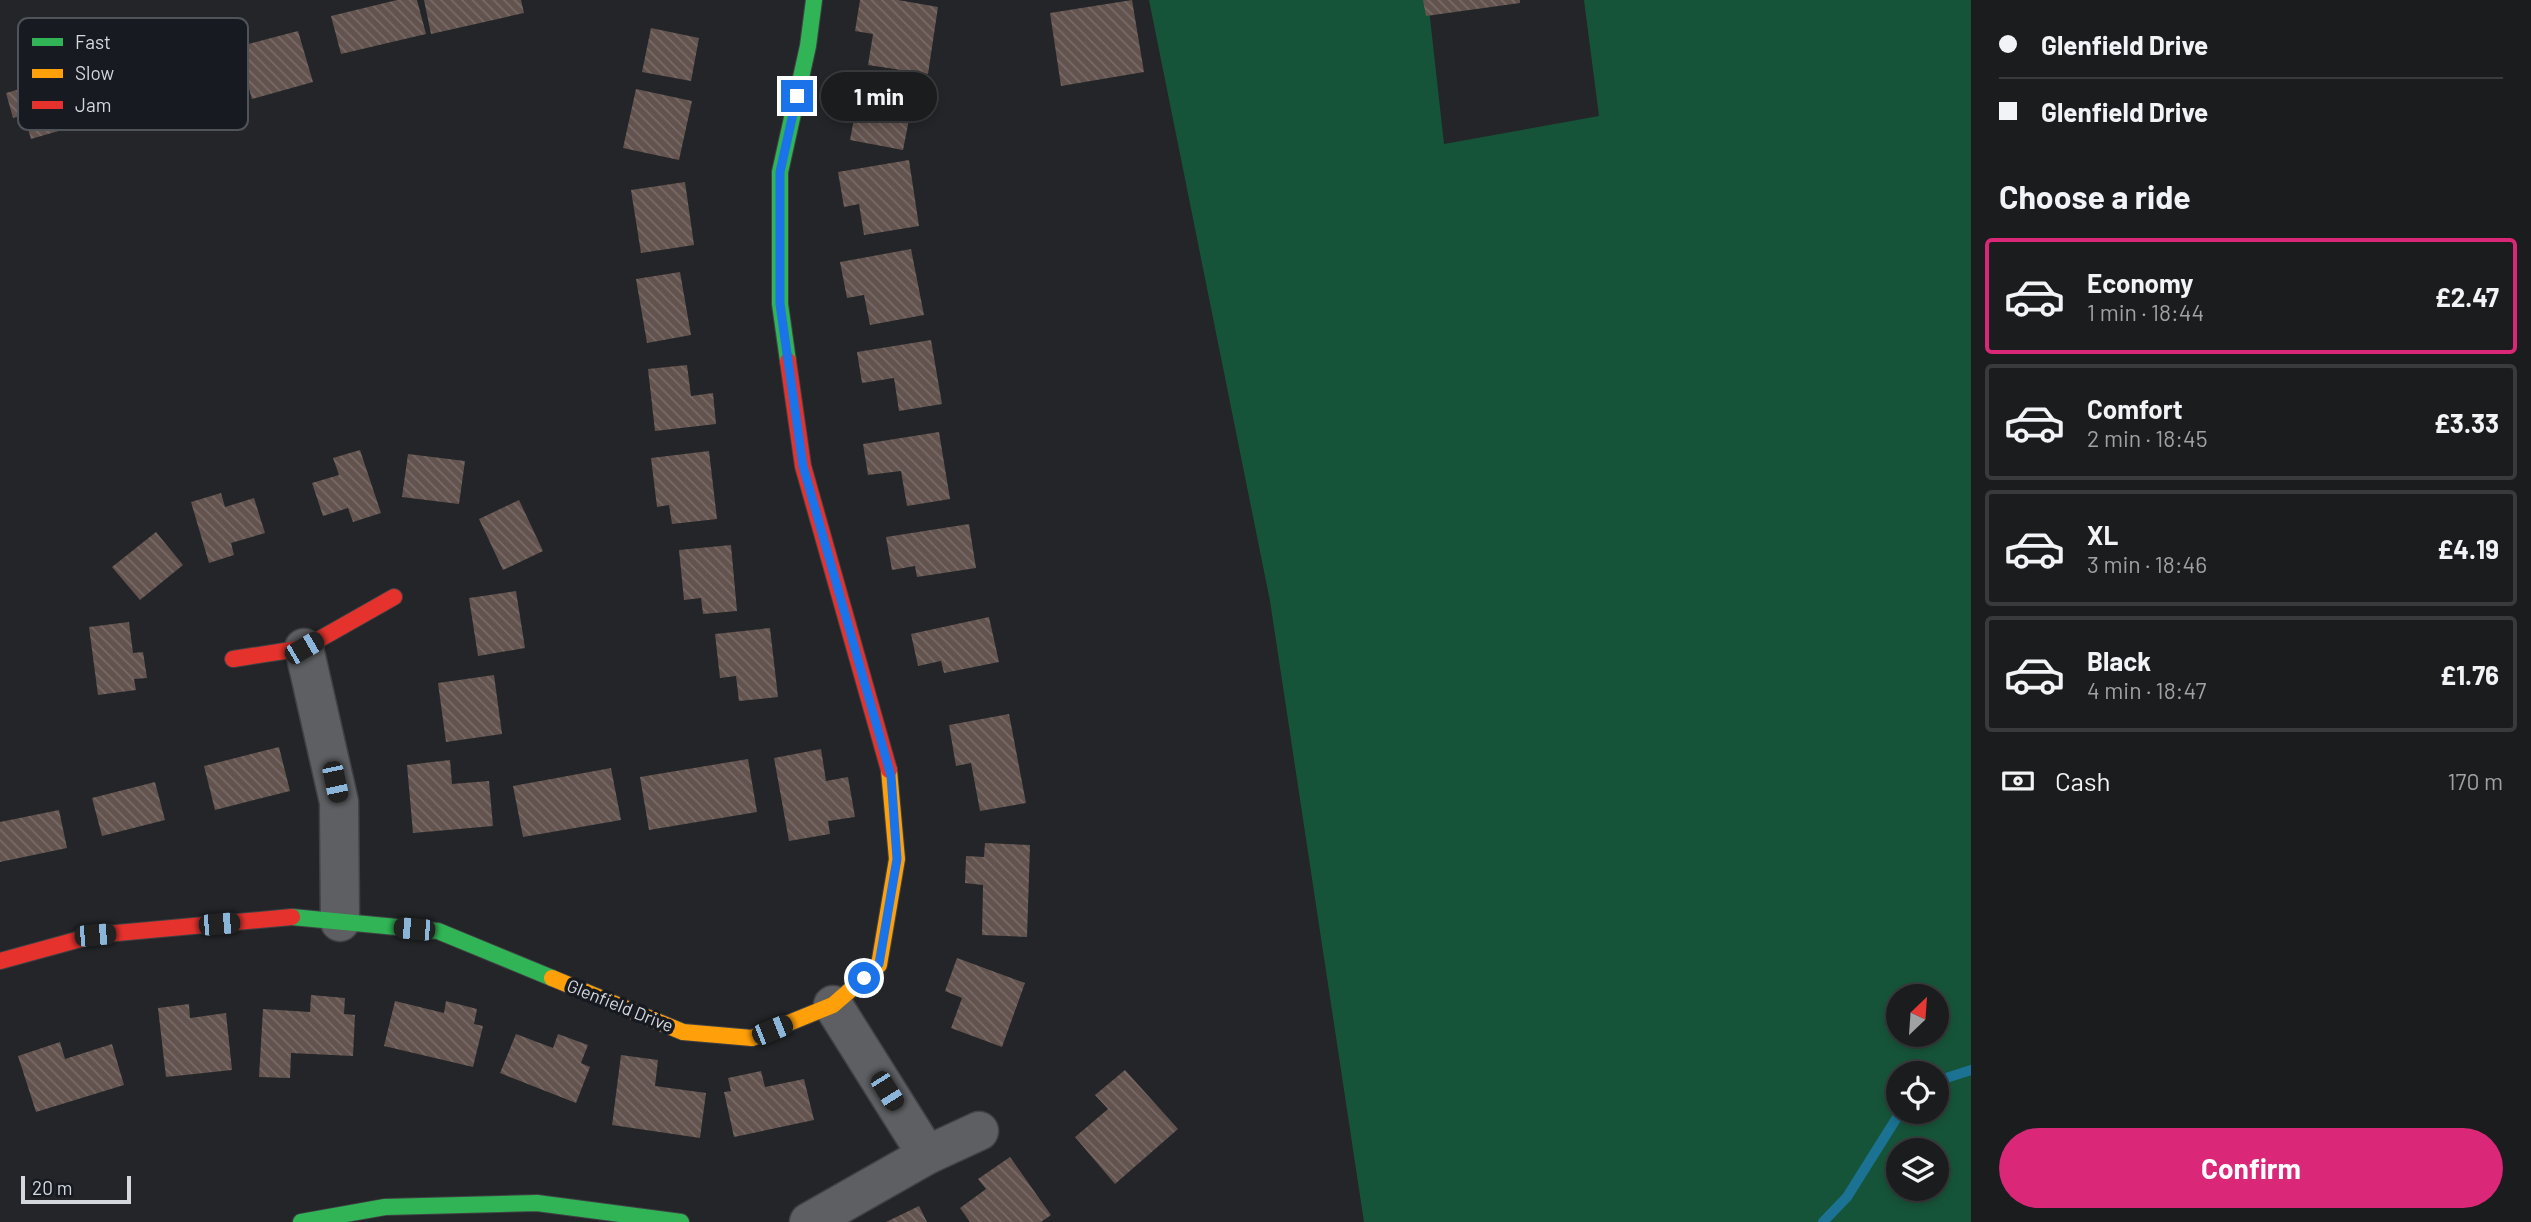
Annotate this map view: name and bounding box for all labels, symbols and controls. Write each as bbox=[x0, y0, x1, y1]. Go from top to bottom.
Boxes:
legend bbox=[18, 18, 248, 130]
text: Glenfield Drive bbox=[2041, 29, 2208, 60]
text: Fast bbox=[75, 30, 111, 53]
text: Slow bbox=[75, 61, 114, 84]
callout: 1 min bbox=[822, 72, 937, 120]
route end bbox=[781, 80, 813, 112]
text: 1 min bbox=[854, 82, 904, 110]
text: Jam bbox=[75, 93, 111, 116]
text: Glenfield Drive bbox=[2041, 96, 2208, 127]
text: Choose a ride bbox=[1999, 177, 2191, 215]
icon: car bbox=[2003, 265, 2066, 328]
text: Economy bbox=[2087, 267, 2193, 298]
text: £2.47 bbox=[2435, 281, 2499, 312]
text: 1 min · 18:44 bbox=[2087, 298, 2204, 326]
icon: car bbox=[2003, 391, 2066, 454]
text: Comfort bbox=[2087, 393, 2183, 424]
text: £3.33 bbox=[2434, 407, 2499, 438]
text: 2 min · 18:45 bbox=[2087, 424, 2208, 452]
icon: car bbox=[2003, 517, 2066, 580]
text: XL bbox=[2087, 519, 2118, 550]
text: £4.19 bbox=[2437, 533, 2499, 564]
text: 3 min · 18:46 bbox=[2087, 550, 2207, 578]
car bbox=[281, 628, 328, 668]
icon: car bbox=[2003, 643, 2066, 706]
text: Black bbox=[2087, 645, 2151, 676]
text: £1.76 bbox=[2440, 659, 2499, 690]
text: 4 min · 18:47 bbox=[2087, 676, 2206, 704]
car bbox=[321, 759, 350, 805]
icon: cash bbox=[1999, 762, 2037, 800]
text: Cash bbox=[2055, 765, 2110, 796]
text: 170 m bbox=[2447, 767, 2503, 795]
car bbox=[198, 912, 241, 936]
car bbox=[393, 917, 436, 941]
car bbox=[74, 923, 117, 947]
route start bbox=[848, 962, 880, 994]
street label: Glenfield Drive bbox=[564, 974, 677, 1036]
north arrow bbox=[1886, 984, 1950, 1046]
map controls bbox=[1886, 984, 1949, 1201]
car bbox=[749, 1012, 796, 1048]
button: locate bbox=[1886, 1061, 1949, 1124]
car bbox=[867, 1068, 908, 1114]
button: Confirm bbox=[1999, 1128, 2503, 1208]
button: layers bbox=[1886, 1138, 1949, 1201]
scale bar bbox=[21, 1173, 131, 1205]
text: 20 m bbox=[32, 1176, 72, 1199]

